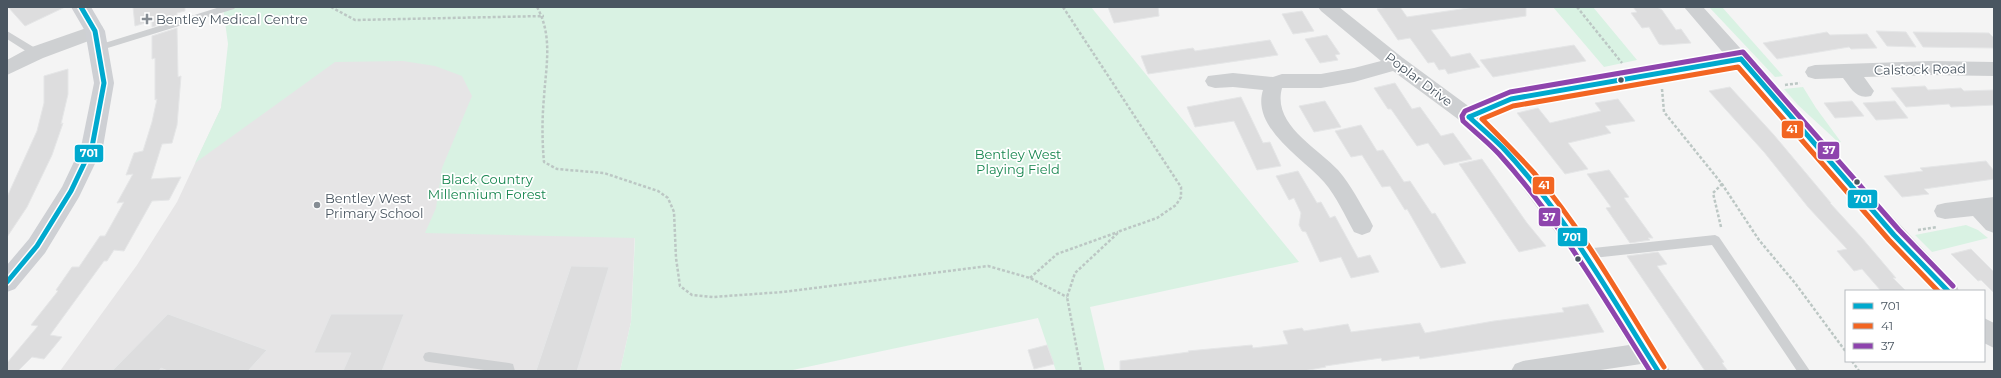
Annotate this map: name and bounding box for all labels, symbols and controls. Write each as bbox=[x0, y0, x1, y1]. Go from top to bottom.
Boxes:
place label: Bentley Medical Centre bbox=[156, 11, 308, 27]
marker: Bentley Medical Centre bbox=[141, 13, 153, 25]
street label: Poplar Drive bbox=[1382, 49, 1456, 110]
street label: Calstock Road bbox=[1874, 60, 1966, 78]
unlabelled marker bbox=[1616, 75, 1626, 85]
line badge: 41 bbox=[1781, 120, 1804, 139]
text: 41 bbox=[1786, 122, 1798, 136]
line badge: 37 bbox=[1817, 141, 1840, 160]
text: 37 bbox=[1821, 143, 1836, 157]
line badge: 701 bbox=[74, 144, 104, 163]
text: 701 bbox=[80, 146, 98, 160]
park label: Bentley West Playing Field bbox=[975, 146, 1061, 177]
park label: Black Country Millennium Forest bbox=[428, 171, 546, 202]
line badge: 41 bbox=[1532, 176, 1555, 195]
unlabelled marker bbox=[1852, 177, 1862, 187]
text: 41 bbox=[1538, 178, 1550, 192]
line badge: 701 bbox=[1847, 189, 1878, 209]
place label: Bentley West Primary School bbox=[325, 190, 424, 221]
text: 701 bbox=[1854, 192, 1872, 206]
marker: Bentley West Primary School bbox=[312, 200, 322, 210]
line badge: 37 bbox=[1538, 207, 1561, 227]
text: 37 bbox=[1541, 210, 1556, 224]
line badge: 701 bbox=[1557, 227, 1588, 247]
text: 701 bbox=[1563, 230, 1581, 244]
unlabelled marker bbox=[1573, 254, 1583, 264]
legend bbox=[1845, 290, 1985, 362]
text: 701 bbox=[1881, 298, 1900, 313]
text: 41 bbox=[1881, 318, 1893, 333]
text: 37 bbox=[1881, 338, 1895, 353]

